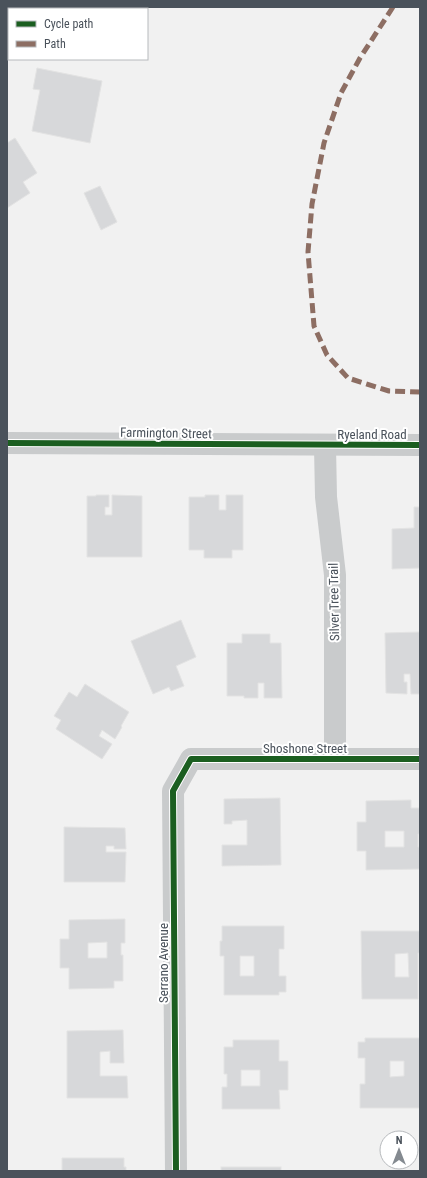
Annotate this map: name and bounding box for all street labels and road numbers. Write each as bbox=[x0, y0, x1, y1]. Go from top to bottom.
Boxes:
street label: Farmington Street bbox=[120, 425, 212, 441]
street label: Ryeland Road bbox=[337, 427, 407, 442]
street label: Silver Tree Trail bbox=[326, 563, 342, 641]
street label: Shoshone Street bbox=[263, 741, 347, 756]
street label: Serrano Avenue bbox=[156, 923, 171, 1003]

